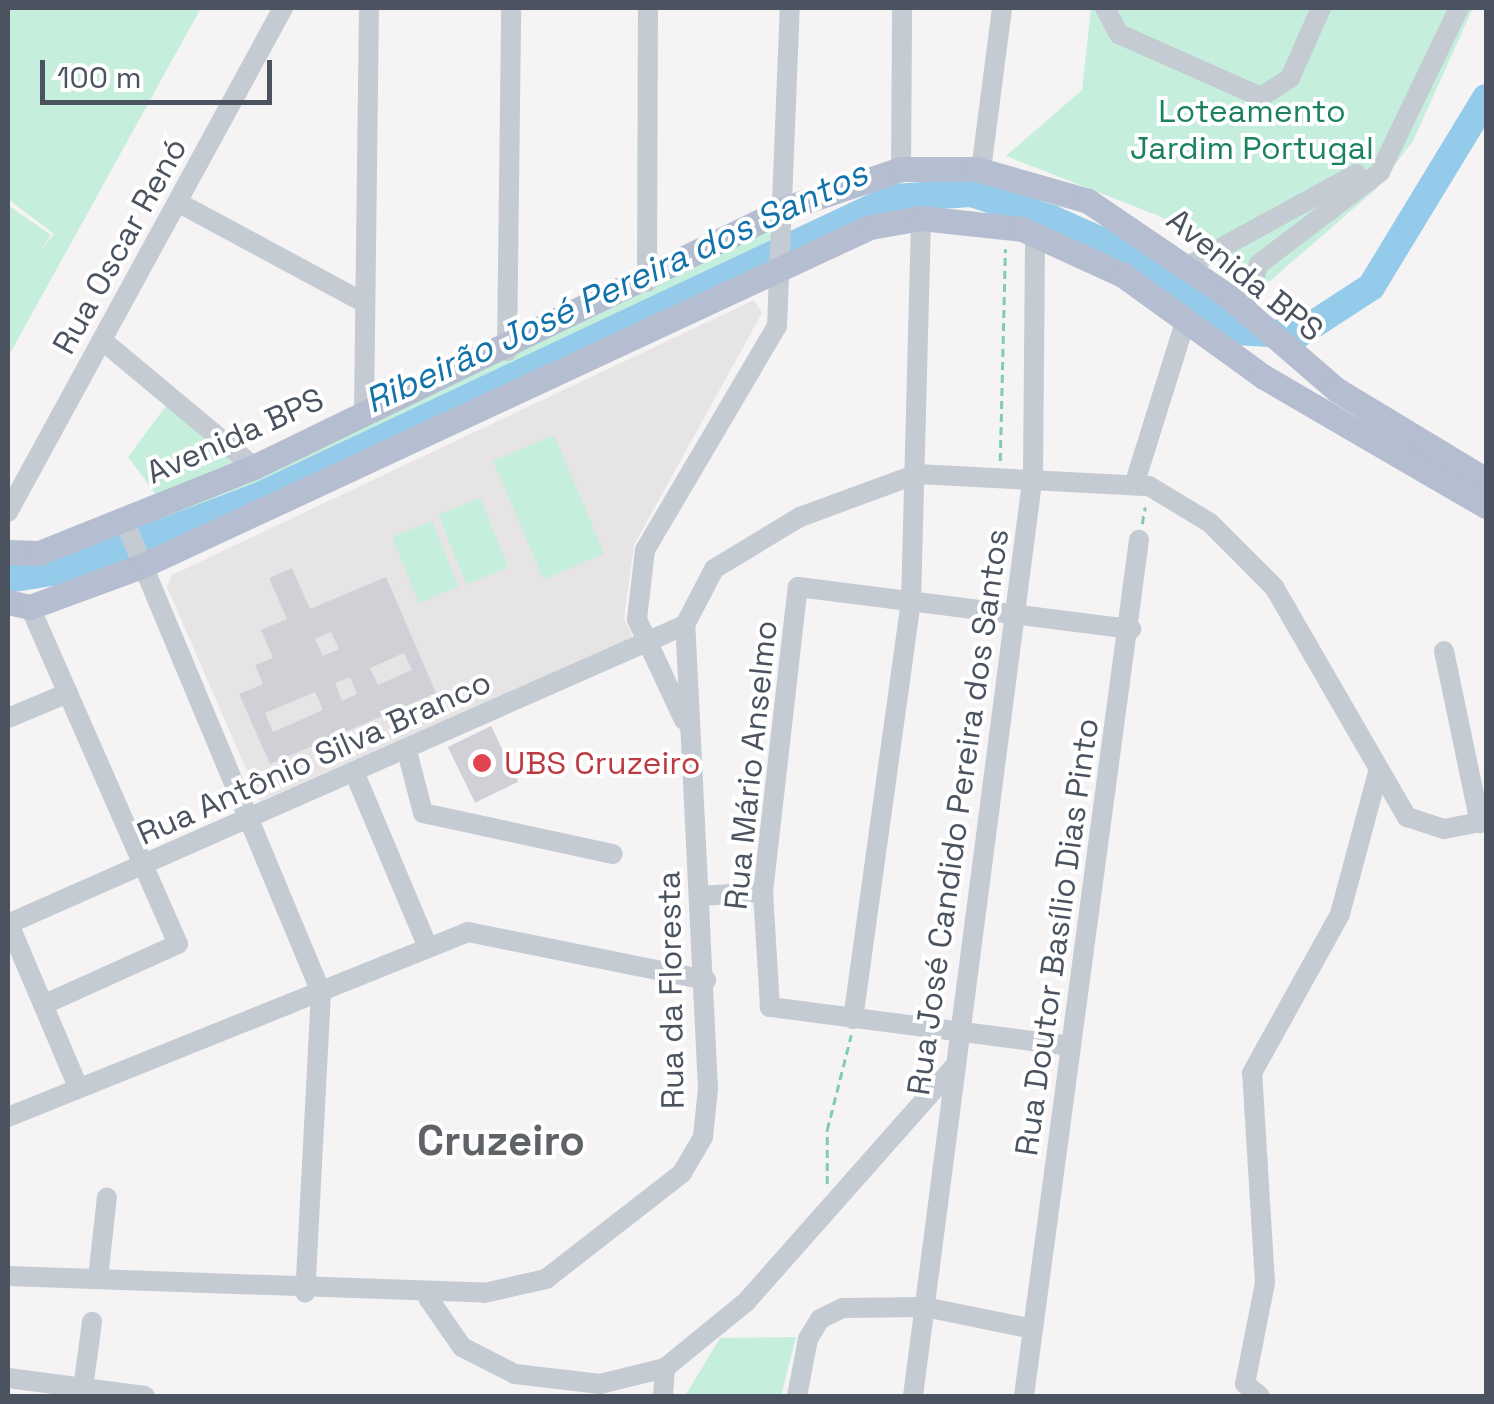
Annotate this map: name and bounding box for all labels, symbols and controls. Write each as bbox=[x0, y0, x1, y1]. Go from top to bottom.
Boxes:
scale bar bbox=[45, 40, 278, 102]
text: 100 m bbox=[57, 58, 142, 97]
park label: Loteamento Jardim Portugal bbox=[1130, 93, 1374, 168]
street label: Rua Oscar Renó bbox=[45, 131, 195, 361]
water label: Ribeirão José Pereira dos Santos bbox=[358, 152, 874, 422]
street label: Avenida BPS bbox=[1159, 200, 1331, 350]
street label: Avenida BPS bbox=[140, 380, 330, 492]
street label: Rua José Candido Pereira dos Santos bbox=[899, 526, 1017, 1098]
street label: Rua Mário Anselmo bbox=[717, 618, 785, 912]
street label: Rua Antônio Silva Branco bbox=[131, 662, 497, 854]
street label: Rua Doutor Basílio Dias Pinto bbox=[1007, 716, 1107, 1158]
place label: UBS Cruzeiro bbox=[504, 744, 701, 782]
marker: UBS Cruzeiro bbox=[469, 750, 495, 776]
street label: Rua da Floresta bbox=[650, 870, 692, 1110]
district label: Cruzeiro bbox=[417, 1116, 585, 1166]

